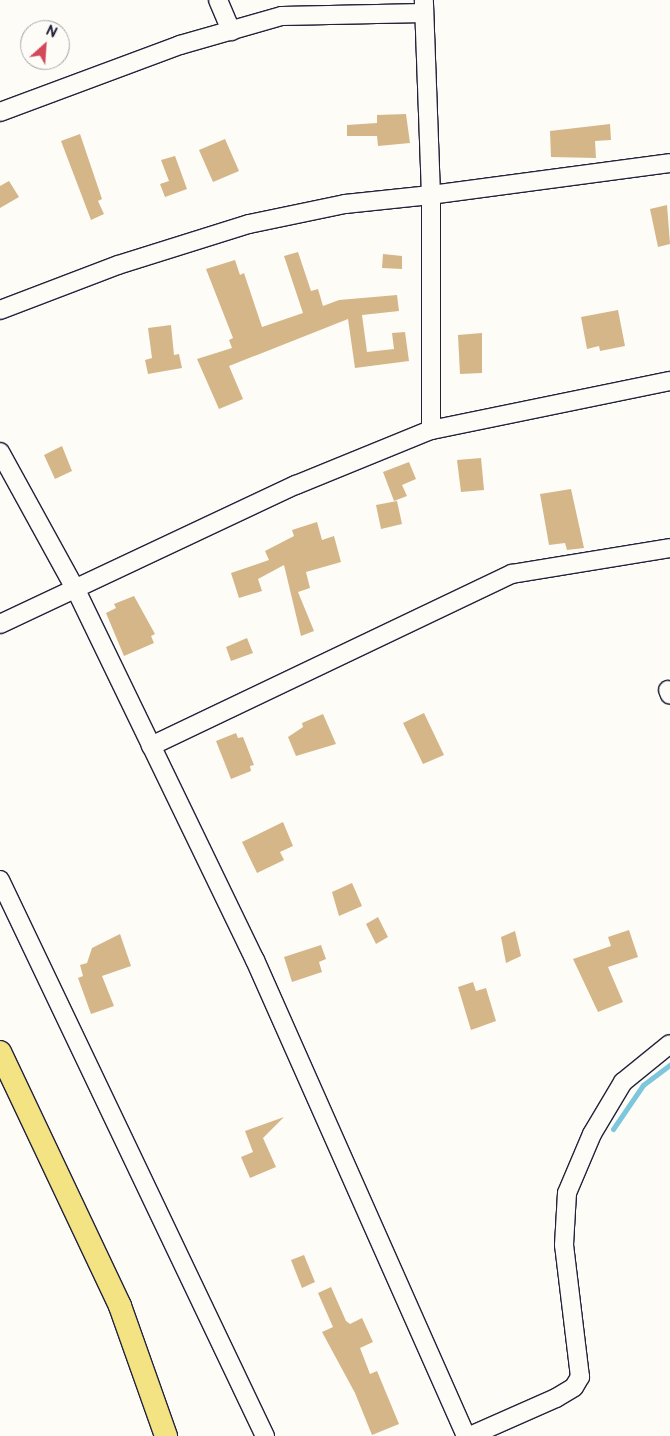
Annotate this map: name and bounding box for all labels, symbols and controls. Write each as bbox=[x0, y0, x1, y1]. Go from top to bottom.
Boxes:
north arrow bbox=[20, 20, 70, 70]
text: N bbox=[43, 22, 60, 42]

